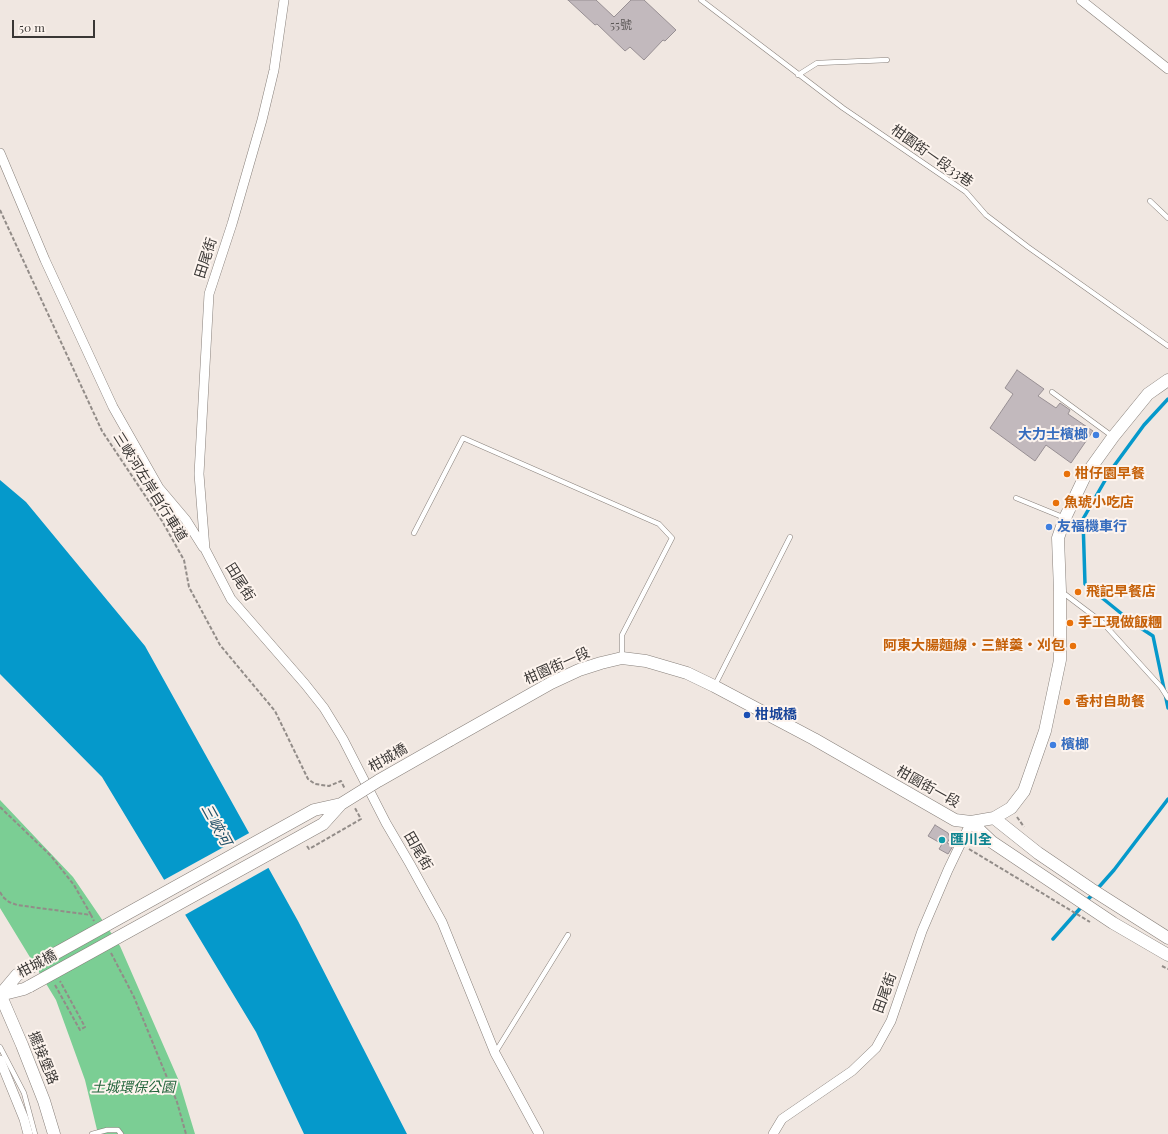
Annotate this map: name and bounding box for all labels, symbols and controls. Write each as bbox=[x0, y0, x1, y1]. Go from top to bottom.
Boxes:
scale bar bbox=[14, 12, 97, 38]
house number: 55號 bbox=[610, 18, 632, 32]
text: 50 m bbox=[19, 19, 45, 35]
street label: 柑園街一段33巷 bbox=[888, 121, 976, 191]
street label: 田尾街 bbox=[192, 235, 220, 281]
place label: 大力士檳榔 bbox=[1018, 427, 1088, 443]
street label: 三峽河左岸自行車道 bbox=[109, 429, 191, 545]
marker: 大力士檳榔 bbox=[1091, 430, 1101, 440]
place label: 柑仔園早餐 bbox=[1075, 466, 1145, 482]
marker: 柑仔園早餐 bbox=[1062, 469, 1072, 479]
place label: 魚琥小吃店 bbox=[1064, 495, 1134, 511]
marker: 魚琥小吃店 bbox=[1051, 498, 1061, 508]
place label: 友福機車行 bbox=[1057, 519, 1127, 535]
marker: 友福機車行 bbox=[1044, 522, 1054, 532]
street label: 田尾街 bbox=[222, 560, 258, 604]
place label: 飛記早餐店 bbox=[1086, 584, 1156, 600]
marker: 飛記早餐店 bbox=[1073, 587, 1083, 597]
place label: 手工現做飯糰 bbox=[1078, 615, 1162, 631]
marker: 手工現做飯糰 bbox=[1065, 618, 1075, 628]
place label: 阿東大腸麵線‧三鮮羹‧刈包 bbox=[883, 638, 1065, 654]
marker: 阿東大腸麵線‧三鮮羹‧刈包 bbox=[1068, 641, 1078, 651]
street label: 柑園街一段 bbox=[522, 644, 592, 688]
place label: 香村自助餐 bbox=[1075, 694, 1145, 710]
marker: 香村自助餐 bbox=[1062, 697, 1072, 707]
place label: 柑城橋 bbox=[755, 707, 797, 723]
marker: 柑城橋 bbox=[742, 710, 752, 720]
place label: 檳榔 bbox=[1061, 737, 1089, 753]
street label: 柑城橋 bbox=[366, 740, 410, 776]
marker: 檳榔 bbox=[1048, 740, 1058, 750]
street label: 柑園街一段 bbox=[893, 763, 963, 811]
water label: 三峽河 bbox=[197, 801, 235, 849]
street label: 田尾街 bbox=[400, 829, 436, 873]
place label: 匯川全 bbox=[950, 832, 992, 848]
marker: 匯川全 bbox=[937, 835, 947, 845]
street label: 柑城橋 bbox=[15, 947, 59, 981]
street label: 田尾街 bbox=[870, 970, 900, 1016]
street label: 擺接堡路 bbox=[25, 1029, 61, 1087]
park label: 土城環保公園 bbox=[91, 1080, 175, 1096]

